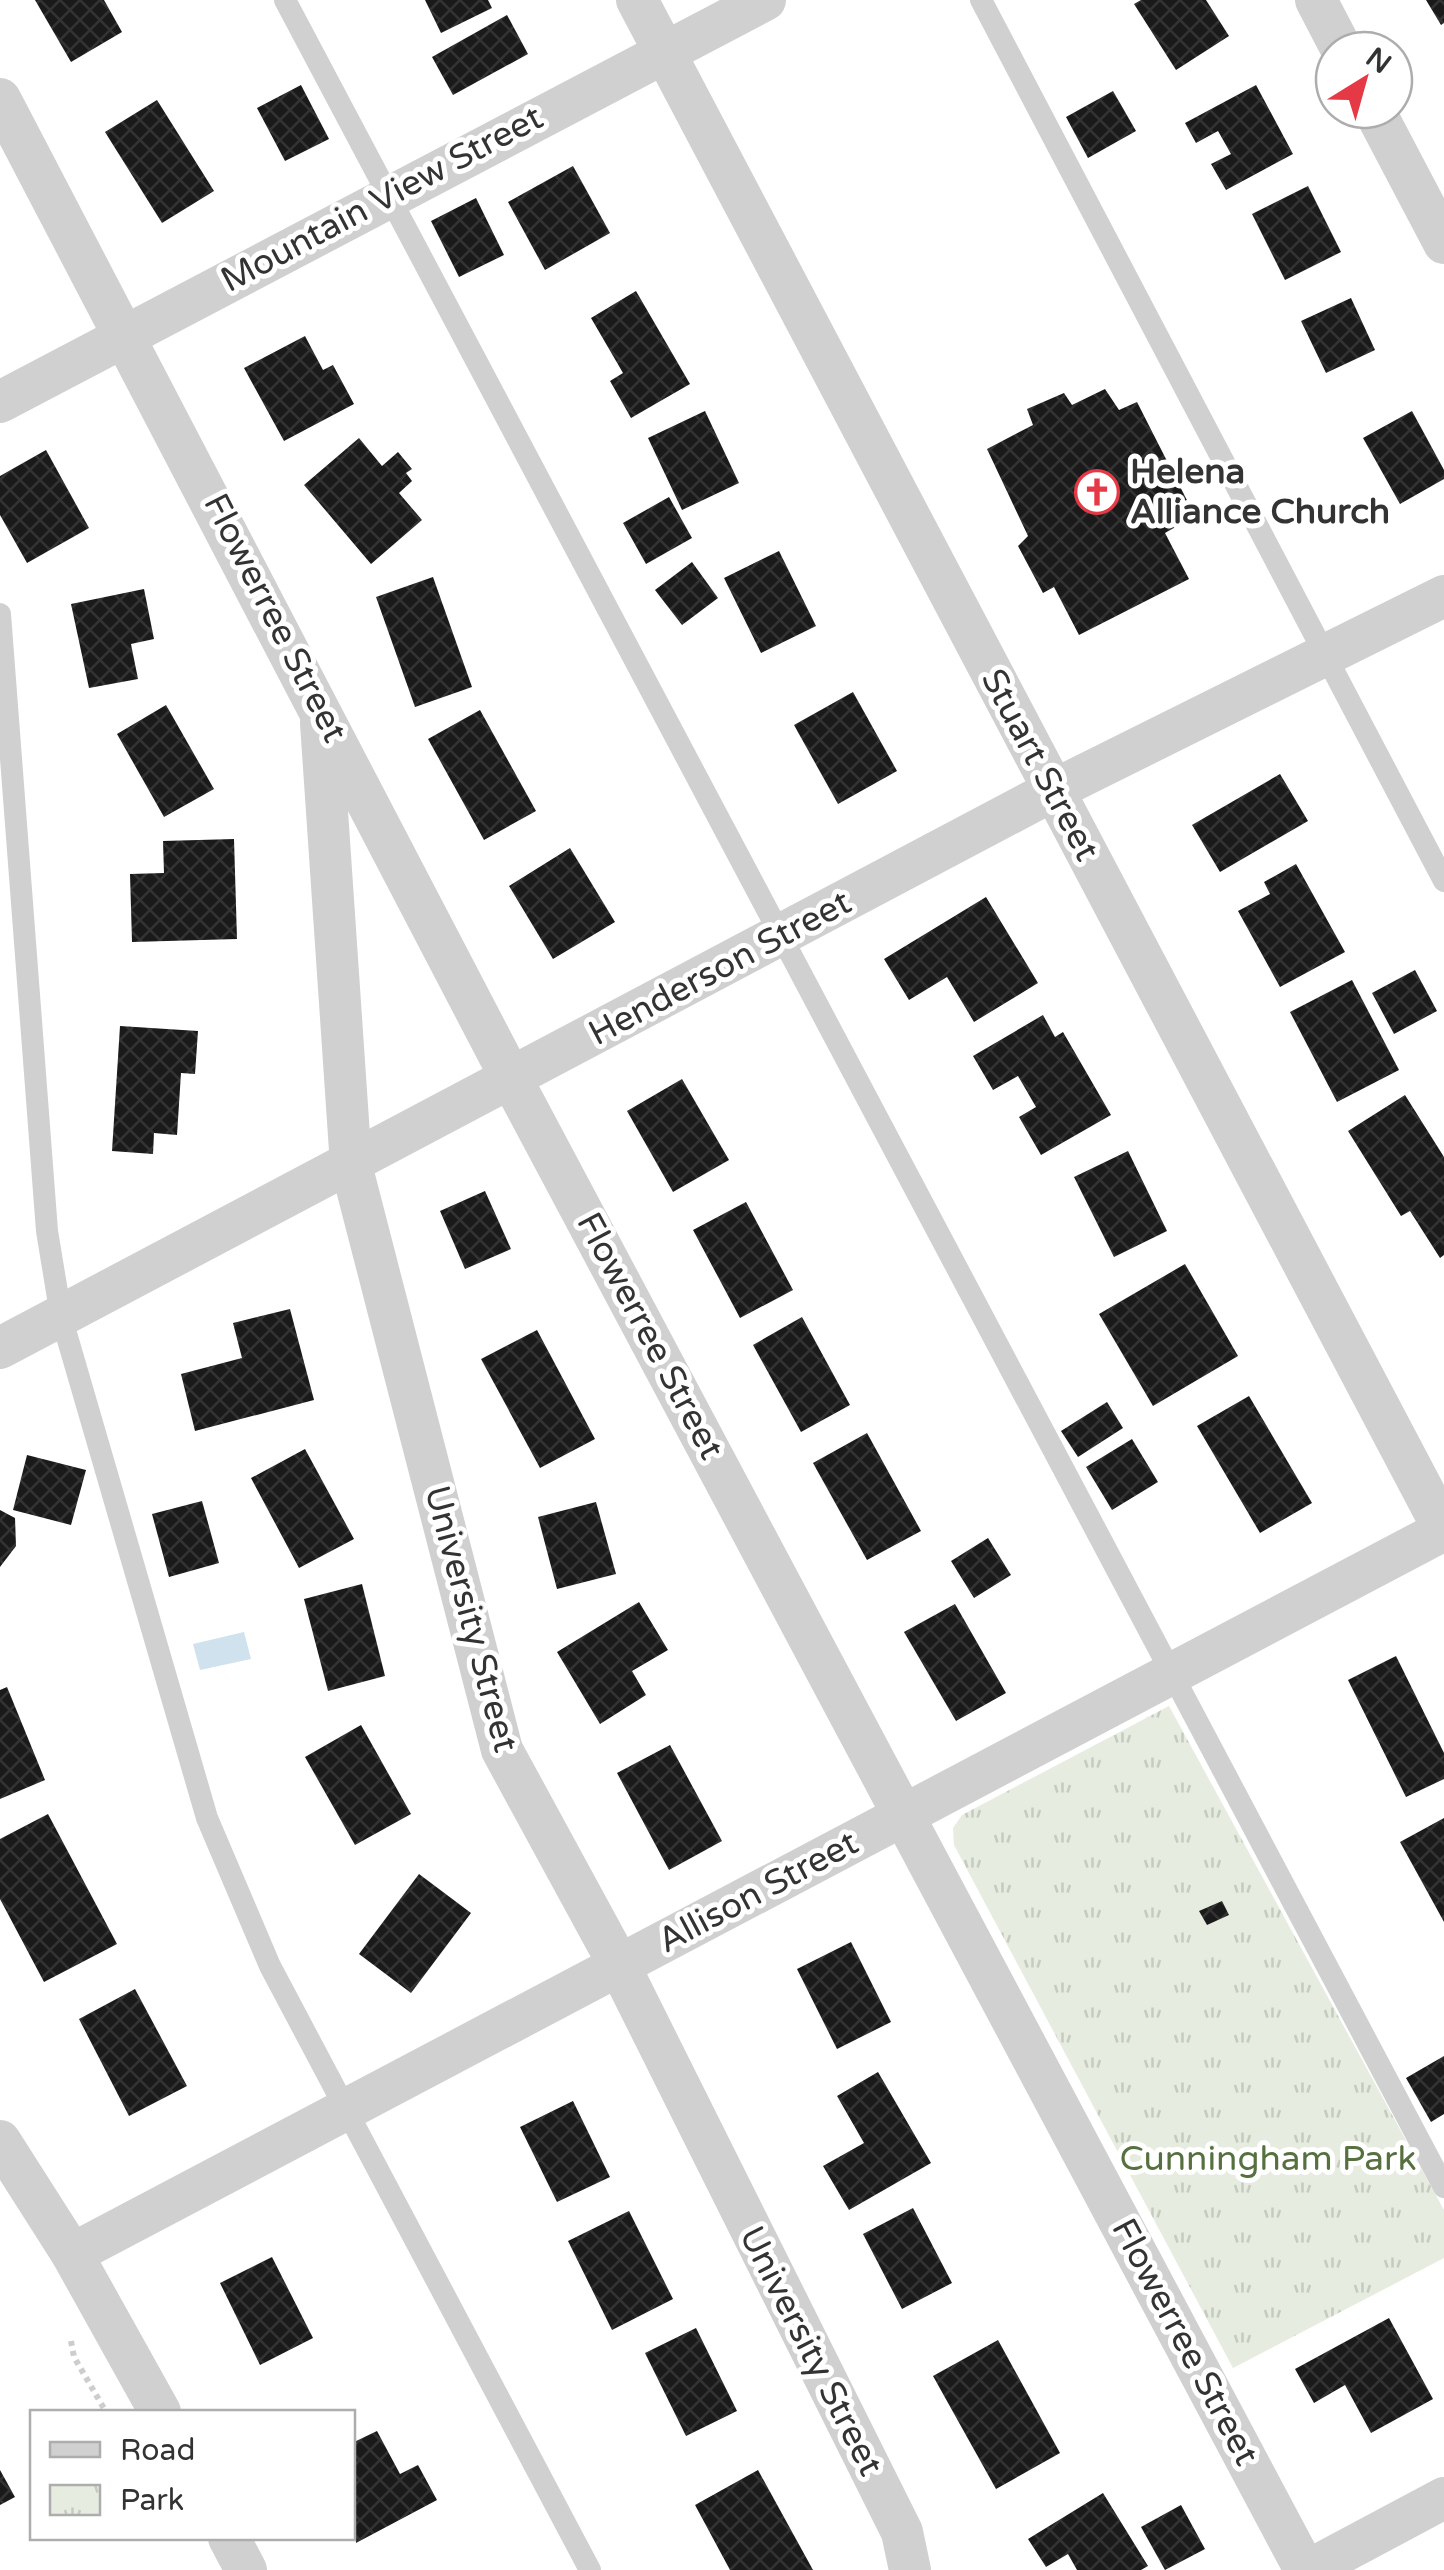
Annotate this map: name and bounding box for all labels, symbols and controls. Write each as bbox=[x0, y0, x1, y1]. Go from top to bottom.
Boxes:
north arrow bbox=[1314, 30, 1414, 130]
text: N bbox=[1359, 40, 1398, 81]
street label: Mountain View Street bbox=[214, 96, 550, 302]
place label: Helena Alliance Church bbox=[1130, 451, 1390, 533]
church icon: Helena Alliance Church bbox=[1074, 469, 1120, 515]
street label: Flowerree Street bbox=[194, 487, 356, 749]
street label: Stuart Street bbox=[972, 662, 1108, 868]
street label: Henderson Street bbox=[582, 881, 858, 1055]
street label: Flowerree Street bbox=[567, 1206, 733, 1466]
street label: University Street bbox=[415, 1481, 527, 1757]
street label: Allison Street bbox=[651, 1822, 865, 1962]
park label: Cunningham Park bbox=[1120, 2138, 1416, 2180]
street label: Flowerree Street bbox=[1102, 2212, 1268, 2472]
street label: University Street bbox=[730, 2219, 892, 2483]
legend bbox=[30, 2410, 355, 2540]
text: Road bbox=[120, 2432, 195, 2469]
text: Park bbox=[120, 2482, 184, 2519]

